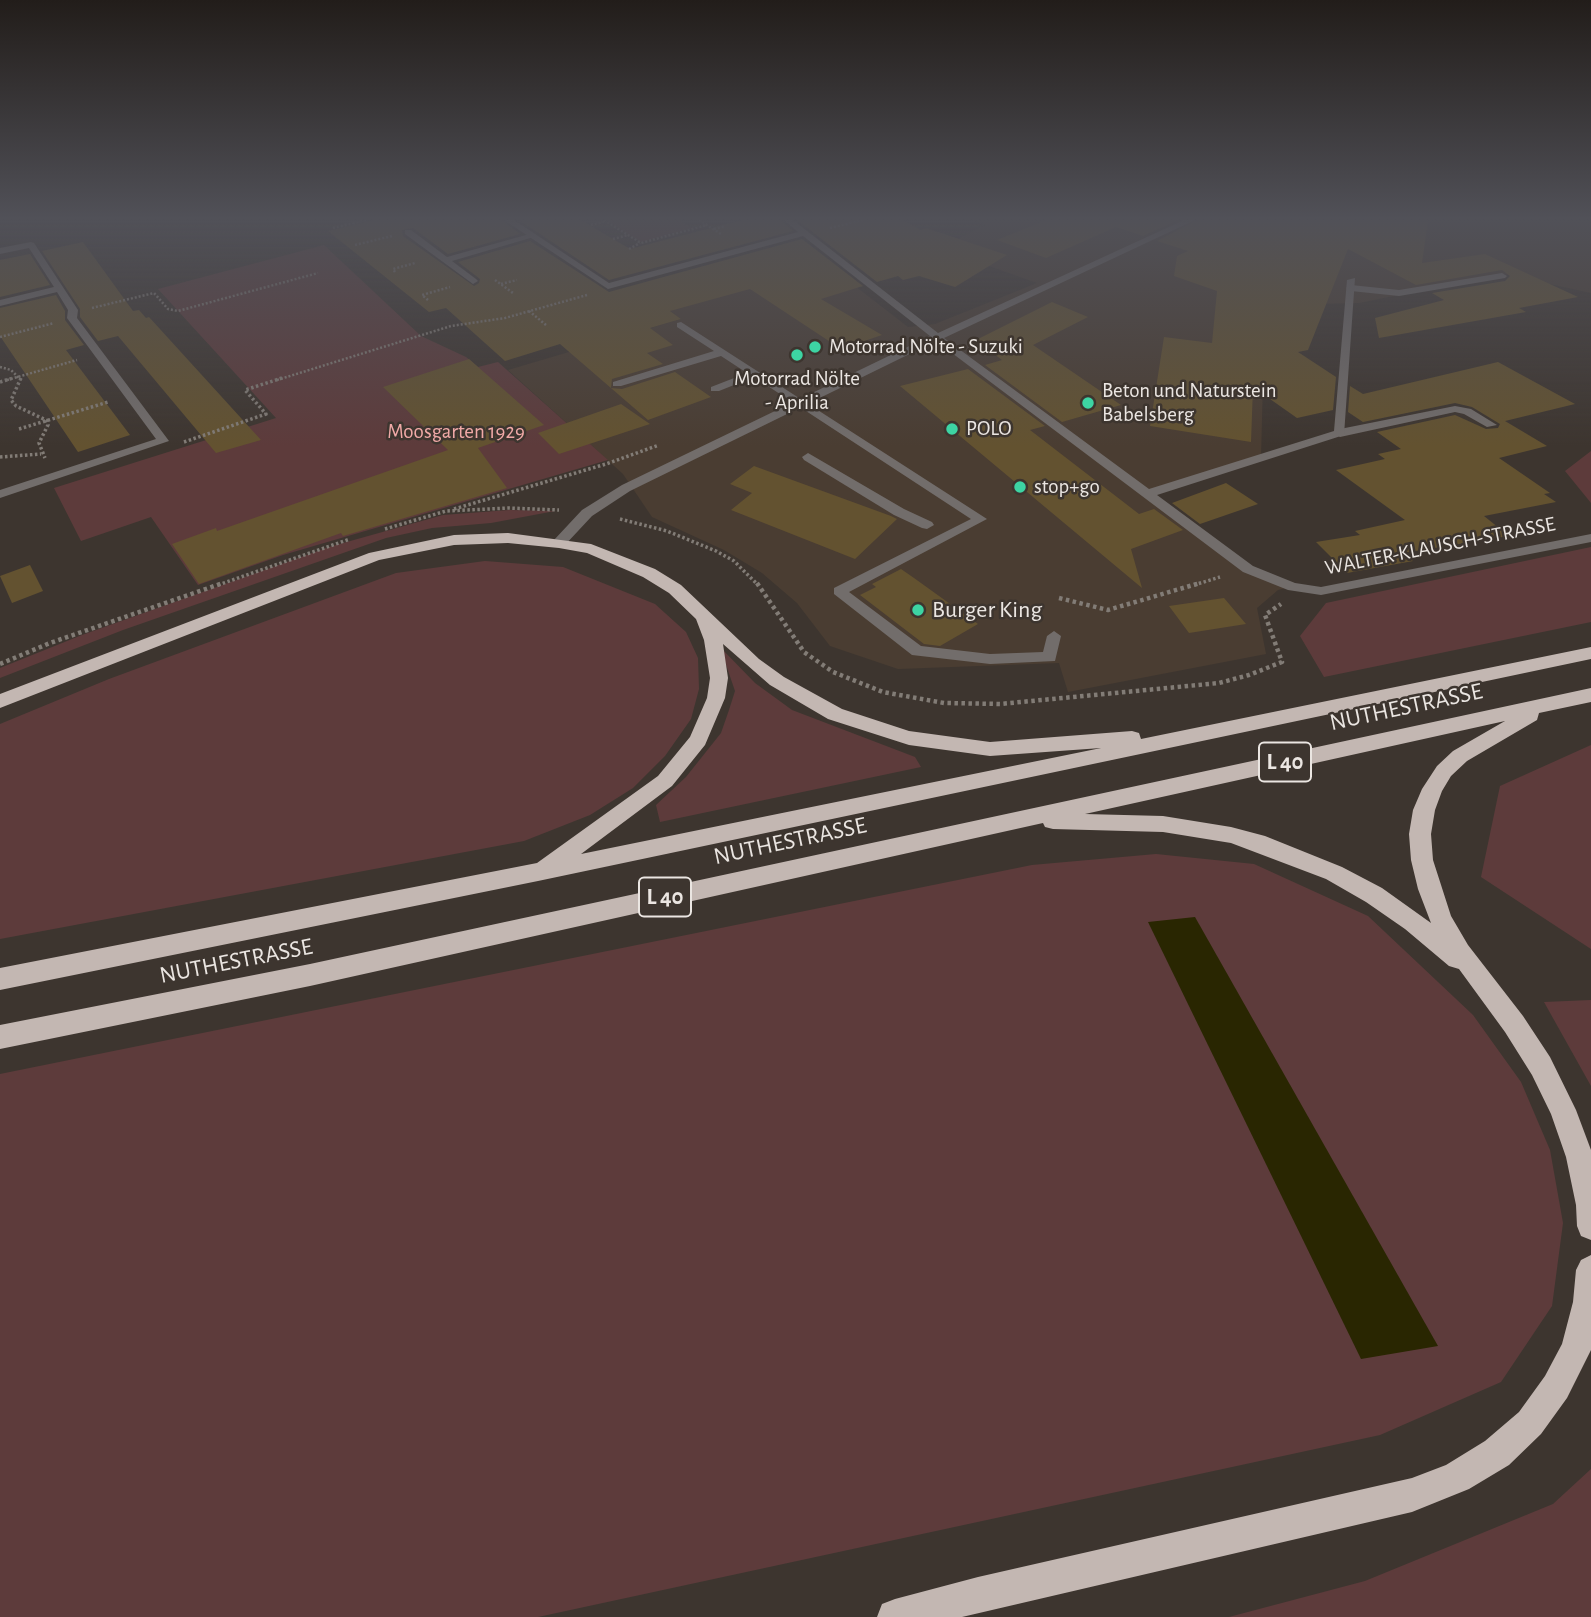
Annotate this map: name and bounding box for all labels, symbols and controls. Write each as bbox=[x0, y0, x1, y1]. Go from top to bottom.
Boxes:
place label: Motorrad Nölte - Suzuki bbox=[829, 334, 1023, 360]
marker: Motorrad Nölte - Suzuki bbox=[807, 339, 823, 355]
marker: Motorrad Nölte - Aprilia bbox=[789, 347, 805, 363]
place label: Motorrad Nölte - Aprilia bbox=[734, 366, 860, 416]
place label: Beton und Naturstein Babelsberg bbox=[1102, 378, 1277, 428]
marker: Beton und Naturstein Babelsberg bbox=[1080, 395, 1096, 411]
place label: POLO bbox=[966, 416, 1012, 442]
park label: Moosgarten 1929 bbox=[387, 419, 525, 445]
marker: POLO bbox=[944, 421, 960, 437]
place label: stop+go bbox=[1034, 474, 1100, 500]
marker: stop+go bbox=[1012, 479, 1028, 495]
street label: WALTER-KLAUSCH-STRASSE bbox=[1323, 511, 1557, 581]
place label: Burger King bbox=[932, 596, 1042, 624]
marker: Burger King bbox=[910, 602, 926, 618]
street label: NUTHESTRASSE bbox=[1327, 677, 1485, 737]
road number: L 40 bbox=[1259, 742, 1311, 782]
street label: NUTHESTRASSE bbox=[711, 811, 869, 871]
road number: L 40 bbox=[639, 877, 691, 916]
street label: NUTHESTRASSE bbox=[157, 932, 315, 990]

